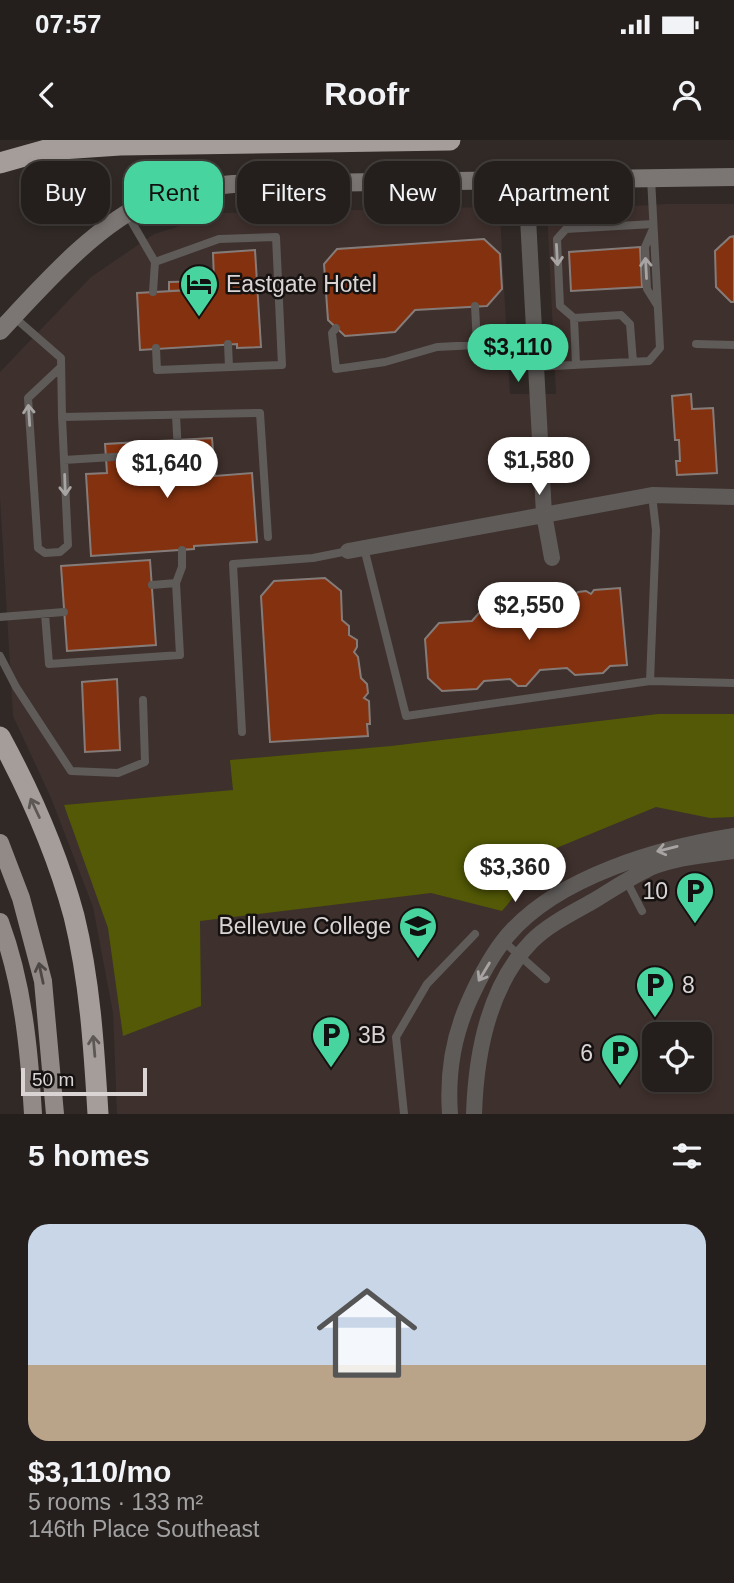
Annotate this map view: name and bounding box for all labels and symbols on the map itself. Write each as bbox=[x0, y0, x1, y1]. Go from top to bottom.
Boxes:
one-way arrow bbox=[551, 244, 564, 267]
one-way arrow bbox=[640, 257, 653, 280]
hotel icon: Eastgate Hotel bbox=[178, 263, 220, 318]
place label: Eastgate Hotel bbox=[226, 271, 377, 297]
pin: $3,110 bbox=[461, 324, 575, 384]
one-way arrow bbox=[22, 404, 35, 427]
pin: $1,580 bbox=[482, 438, 596, 497]
pin: $1,640 bbox=[110, 440, 224, 500]
one-way arrow bbox=[59, 473, 72, 496]
pin: $2,550 bbox=[472, 582, 586, 642]
one-way arrow bbox=[28, 798, 41, 819]
one-way arrow bbox=[656, 843, 679, 856]
pin: $3,360 bbox=[458, 844, 572, 904]
parking icon: 10 bbox=[674, 870, 716, 925]
place label: 10 bbox=[642, 878, 668, 904]
school or university icon: Bellevue College bbox=[397, 905, 439, 960]
place label: Bellevue College bbox=[218, 913, 391, 939]
one-way arrow bbox=[33, 962, 47, 985]
one-way arrow bbox=[476, 962, 490, 982]
parking icon: 8 bbox=[634, 964, 676, 1019]
place label: 8 bbox=[682, 972, 695, 998]
parking icon: 3B bbox=[310, 1014, 352, 1069]
place label: 3B bbox=[358, 1022, 386, 1048]
parking icon: 6 bbox=[599, 1032, 641, 1087]
one-way arrow bbox=[87, 1035, 100, 1058]
place label: 6 bbox=[580, 1040, 593, 1066]
scale bar bbox=[21, 1065, 147, 1097]

